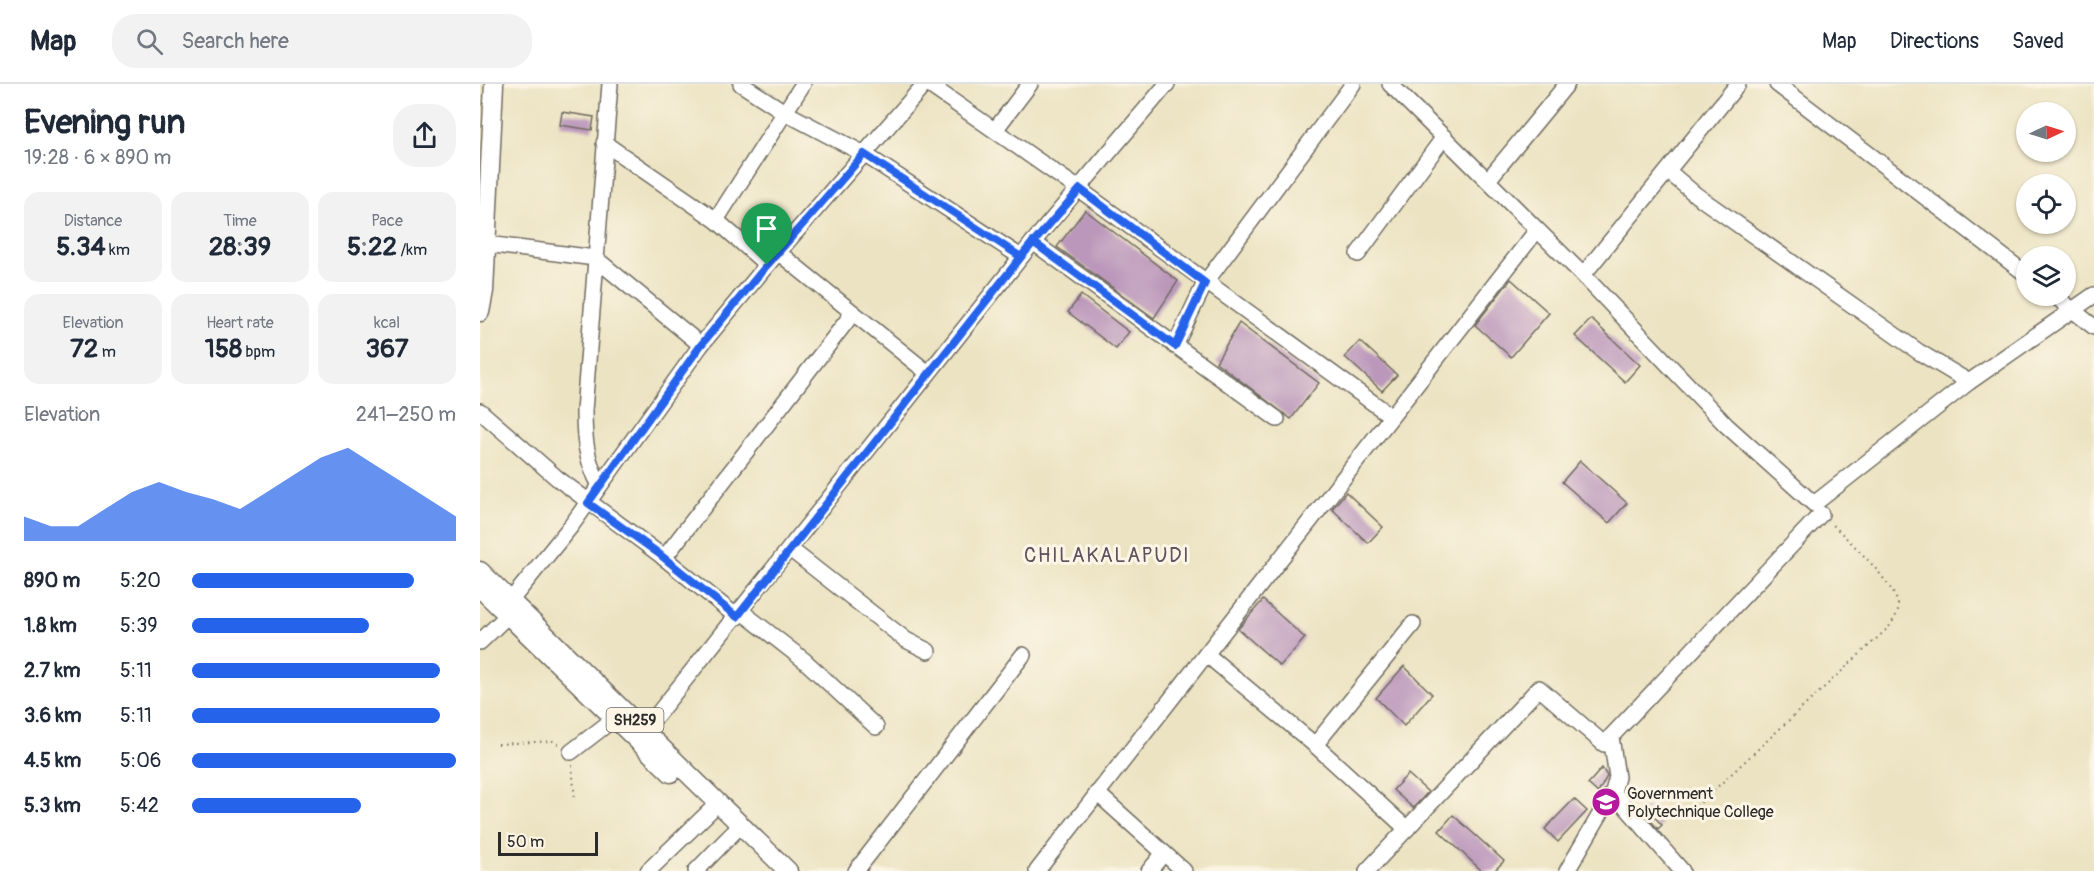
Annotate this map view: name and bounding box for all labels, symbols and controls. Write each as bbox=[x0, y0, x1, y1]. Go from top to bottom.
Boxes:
search box bbox=[112, 14, 532, 68]
text: Map bbox=[30, 24, 76, 59]
icon: search bbox=[133, 25, 166, 58]
text: Search here bbox=[181, 27, 289, 55]
text: Map bbox=[1822, 28, 1857, 55]
text: Directions bbox=[1890, 28, 1979, 55]
text: Saved bbox=[2012, 28, 2064, 55]
text: Evening run bbox=[24, 102, 185, 143]
north arrow bbox=[2016, 102, 2076, 162]
map controls bbox=[2016, 102, 2076, 306]
button: share bbox=[393, 104, 456, 167]
text: 19:28 · 6 × 890 m bbox=[24, 145, 171, 170]
button: locate bbox=[2016, 174, 2076, 234]
pin bbox=[741, 203, 792, 265]
text: Distance bbox=[64, 211, 122, 231]
text: Time bbox=[223, 211, 257, 231]
text: Pace bbox=[371, 211, 403, 231]
icon: arrive bbox=[750, 212, 783, 245]
text: 5.34 bbox=[56, 231, 106, 263]
text: 28:39 bbox=[209, 231, 271, 263]
text: 5:22 bbox=[347, 231, 397, 263]
text: km bbox=[106, 240, 130, 260]
text: /km bbox=[397, 240, 427, 260]
button: layers bbox=[2016, 246, 2076, 306]
text: Elevation bbox=[63, 313, 123, 333]
text: Heart rate bbox=[206, 313, 274, 333]
text: kcal bbox=[374, 313, 400, 333]
text: 72 bbox=[70, 333, 98, 365]
text: 158 bbox=[205, 333, 242, 365]
text: 367 bbox=[365, 333, 409, 365]
text: m bbox=[98, 342, 116, 362]
text: bpm bbox=[242, 342, 275, 362]
text: Elevation bbox=[24, 402, 100, 427]
text: 241–250 m bbox=[356, 402, 456, 427]
district label: CHILAKALAPUDI bbox=[1024, 543, 1190, 568]
text: 890 m bbox=[24, 568, 80, 593]
text: 5:20 bbox=[120, 568, 161, 593]
text: 1.8 km bbox=[24, 613, 77, 638]
text: 5:39 bbox=[120, 613, 158, 638]
text: 2.7 km bbox=[24, 658, 81, 683]
text: 5:11 bbox=[120, 658, 152, 683]
text: 3.6 km bbox=[24, 703, 82, 728]
text: 5:11 bbox=[120, 703, 152, 728]
road number: SH259 bbox=[606, 708, 664, 732]
text: 4.5 km bbox=[24, 748, 81, 773]
text: 5:06 bbox=[120, 748, 161, 773]
place label: Government Polytechnique College bbox=[1627, 784, 1774, 822]
school or university icon: Government Polytechnique College bbox=[1590, 786, 1622, 818]
text: 5.3 km bbox=[24, 793, 81, 818]
text: 5:42 bbox=[120, 793, 159, 818]
scale bar bbox=[498, 829, 598, 856]
text: 50 m bbox=[507, 832, 544, 852]

